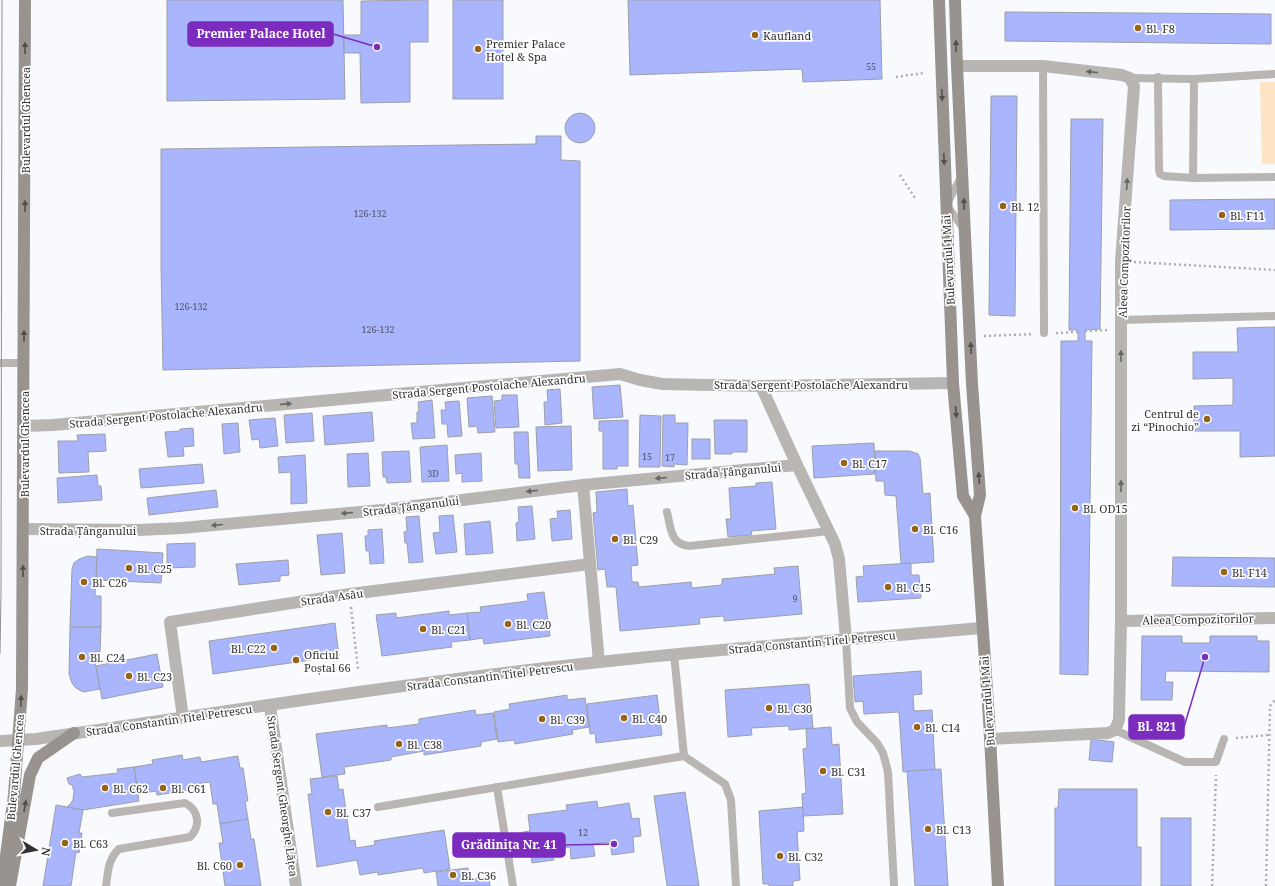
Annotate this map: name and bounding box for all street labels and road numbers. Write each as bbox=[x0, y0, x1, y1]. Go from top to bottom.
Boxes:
street label: Bulevardul Ghencea bbox=[18, 67, 33, 173]
street label: Aleea Compozitorilor bbox=[1115, 205, 1133, 318]
street label: Bulevardul 1 Mai bbox=[938, 214, 958, 305]
street label: Strada Sergent Postolache Alexandru bbox=[392, 370, 586, 402]
street label: Strada Sergent Postolache Alexandru bbox=[714, 377, 908, 392]
street label: Bulevardul Ghencea bbox=[17, 391, 32, 497]
street label: Strada Sergent Postolache Alexandru bbox=[69, 399, 263, 431]
street label: Strada Țânganului bbox=[684, 459, 782, 483]
street label: Strada Țânganului bbox=[362, 493, 460, 519]
street label: Strada Țânganului bbox=[40, 523, 137, 538]
street label: Strada Asău bbox=[300, 585, 364, 609]
street label: Aleea Compozitorilor bbox=[1142, 611, 1255, 627]
street label: Strada Constantin Titel Petrescu bbox=[728, 627, 896, 657]
street label: Bulevardul 1 Mai bbox=[976, 655, 998, 747]
street label: Strada Constantin Titel Petrescu bbox=[406, 658, 574, 694]
street label: Strada Constantin Titel Petrescu bbox=[85, 701, 253, 739]
street label: Bulevardul Ghencea bbox=[3, 713, 27, 821]
street label: Strada Sergent Gheorghe Lățea bbox=[264, 715, 302, 877]

